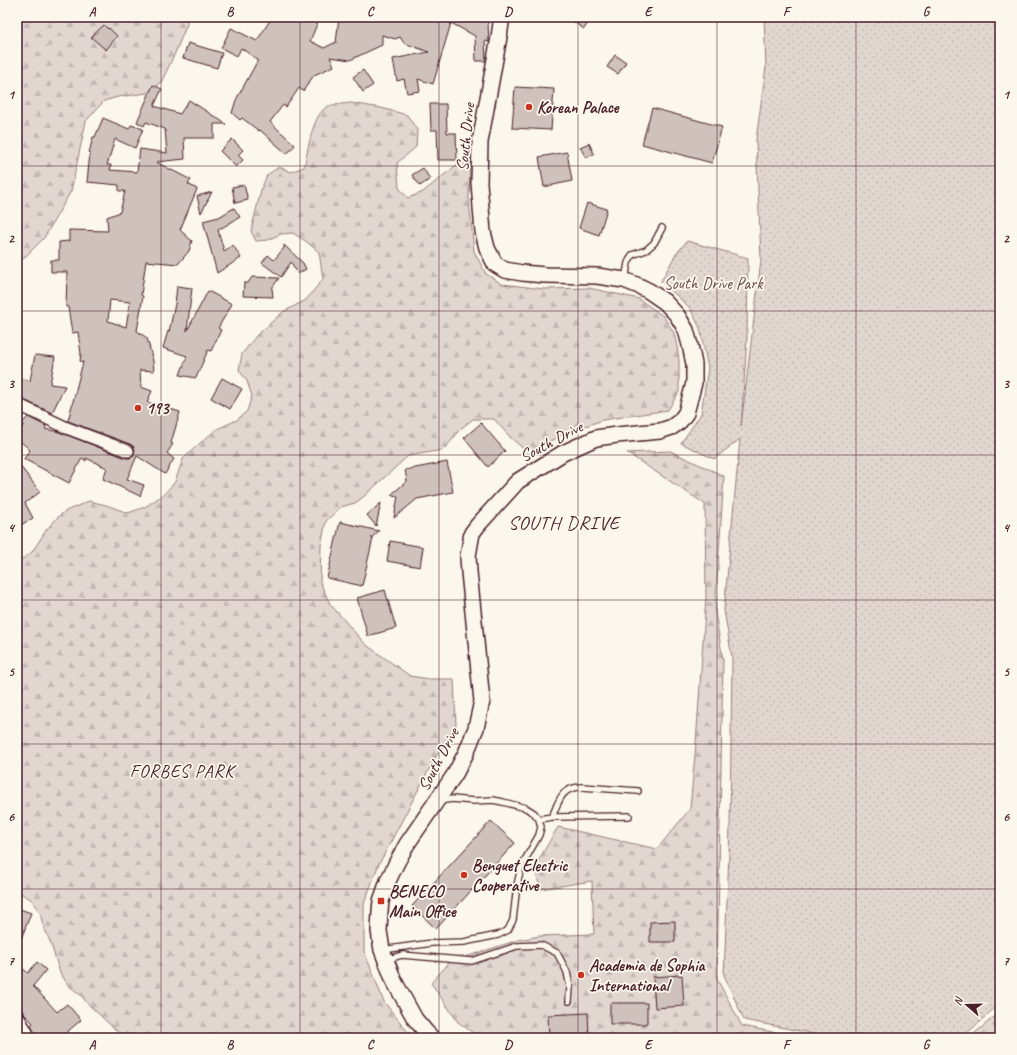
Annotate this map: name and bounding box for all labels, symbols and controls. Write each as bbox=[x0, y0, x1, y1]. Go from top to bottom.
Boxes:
text: A bbox=[89, 4, 97, 20]
text: B bbox=[227, 4, 235, 20]
text: C bbox=[367, 4, 375, 20]
text: D bbox=[504, 4, 513, 20]
text: E bbox=[645, 4, 654, 20]
text: F bbox=[783, 4, 792, 20]
text: G bbox=[923, 4, 931, 20]
text: 1 bbox=[8, 87, 16, 103]
text: 1 bbox=[1003, 87, 1011, 103]
place label: Korean Palace bbox=[537, 97, 620, 118]
street label: South Drive bbox=[451, 101, 480, 172]
marker: Korean Palace bbox=[524, 102, 534, 112]
text: 2 bbox=[8, 231, 15, 247]
text: 2 bbox=[1003, 231, 1010, 247]
park label: South Drive Park bbox=[664, 273, 764, 294]
text: 3 bbox=[8, 376, 15, 392]
text: 3 bbox=[1003, 376, 1010, 392]
place label: 193 bbox=[146, 398, 170, 419]
marker: 193 bbox=[133, 403, 143, 413]
street label: South Drive bbox=[516, 415, 588, 467]
district label: SOUTH DRIVE bbox=[508, 511, 622, 535]
text: 4 bbox=[8, 520, 16, 536]
text: 4 bbox=[1003, 520, 1011, 536]
text: 5 bbox=[8, 664, 15, 680]
text: 5 bbox=[1003, 664, 1010, 680]
street label: South Drive bbox=[413, 723, 464, 794]
district label: FORBES PARK bbox=[130, 760, 237, 782]
text: 6 bbox=[8, 809, 15, 825]
text: 6 bbox=[1003, 809, 1010, 825]
place label: Benguet Electric Cooperative bbox=[472, 855, 568, 896]
marker: Benguet Electric Cooperative bbox=[459, 870, 469, 880]
place label: BENECO Main Office bbox=[389, 881, 457, 922]
marker: BENECO Main Office bbox=[376, 896, 386, 906]
text: 7 bbox=[8, 953, 15, 969]
text: 7 bbox=[1003, 953, 1010, 969]
place label: Academia de Sophia International bbox=[589, 955, 706, 996]
marker: Academia de Sophia International bbox=[576, 970, 586, 980]
north arrow bbox=[947, 985, 987, 1025]
text: N bbox=[950, 994, 966, 1007]
text: A bbox=[89, 1037, 97, 1053]
text: B bbox=[227, 1037, 235, 1053]
text: C bbox=[367, 1037, 375, 1053]
text: D bbox=[504, 1037, 513, 1053]
text: E bbox=[645, 1037, 654, 1053]
text: F bbox=[783, 1037, 792, 1053]
text: G bbox=[923, 1037, 931, 1053]

